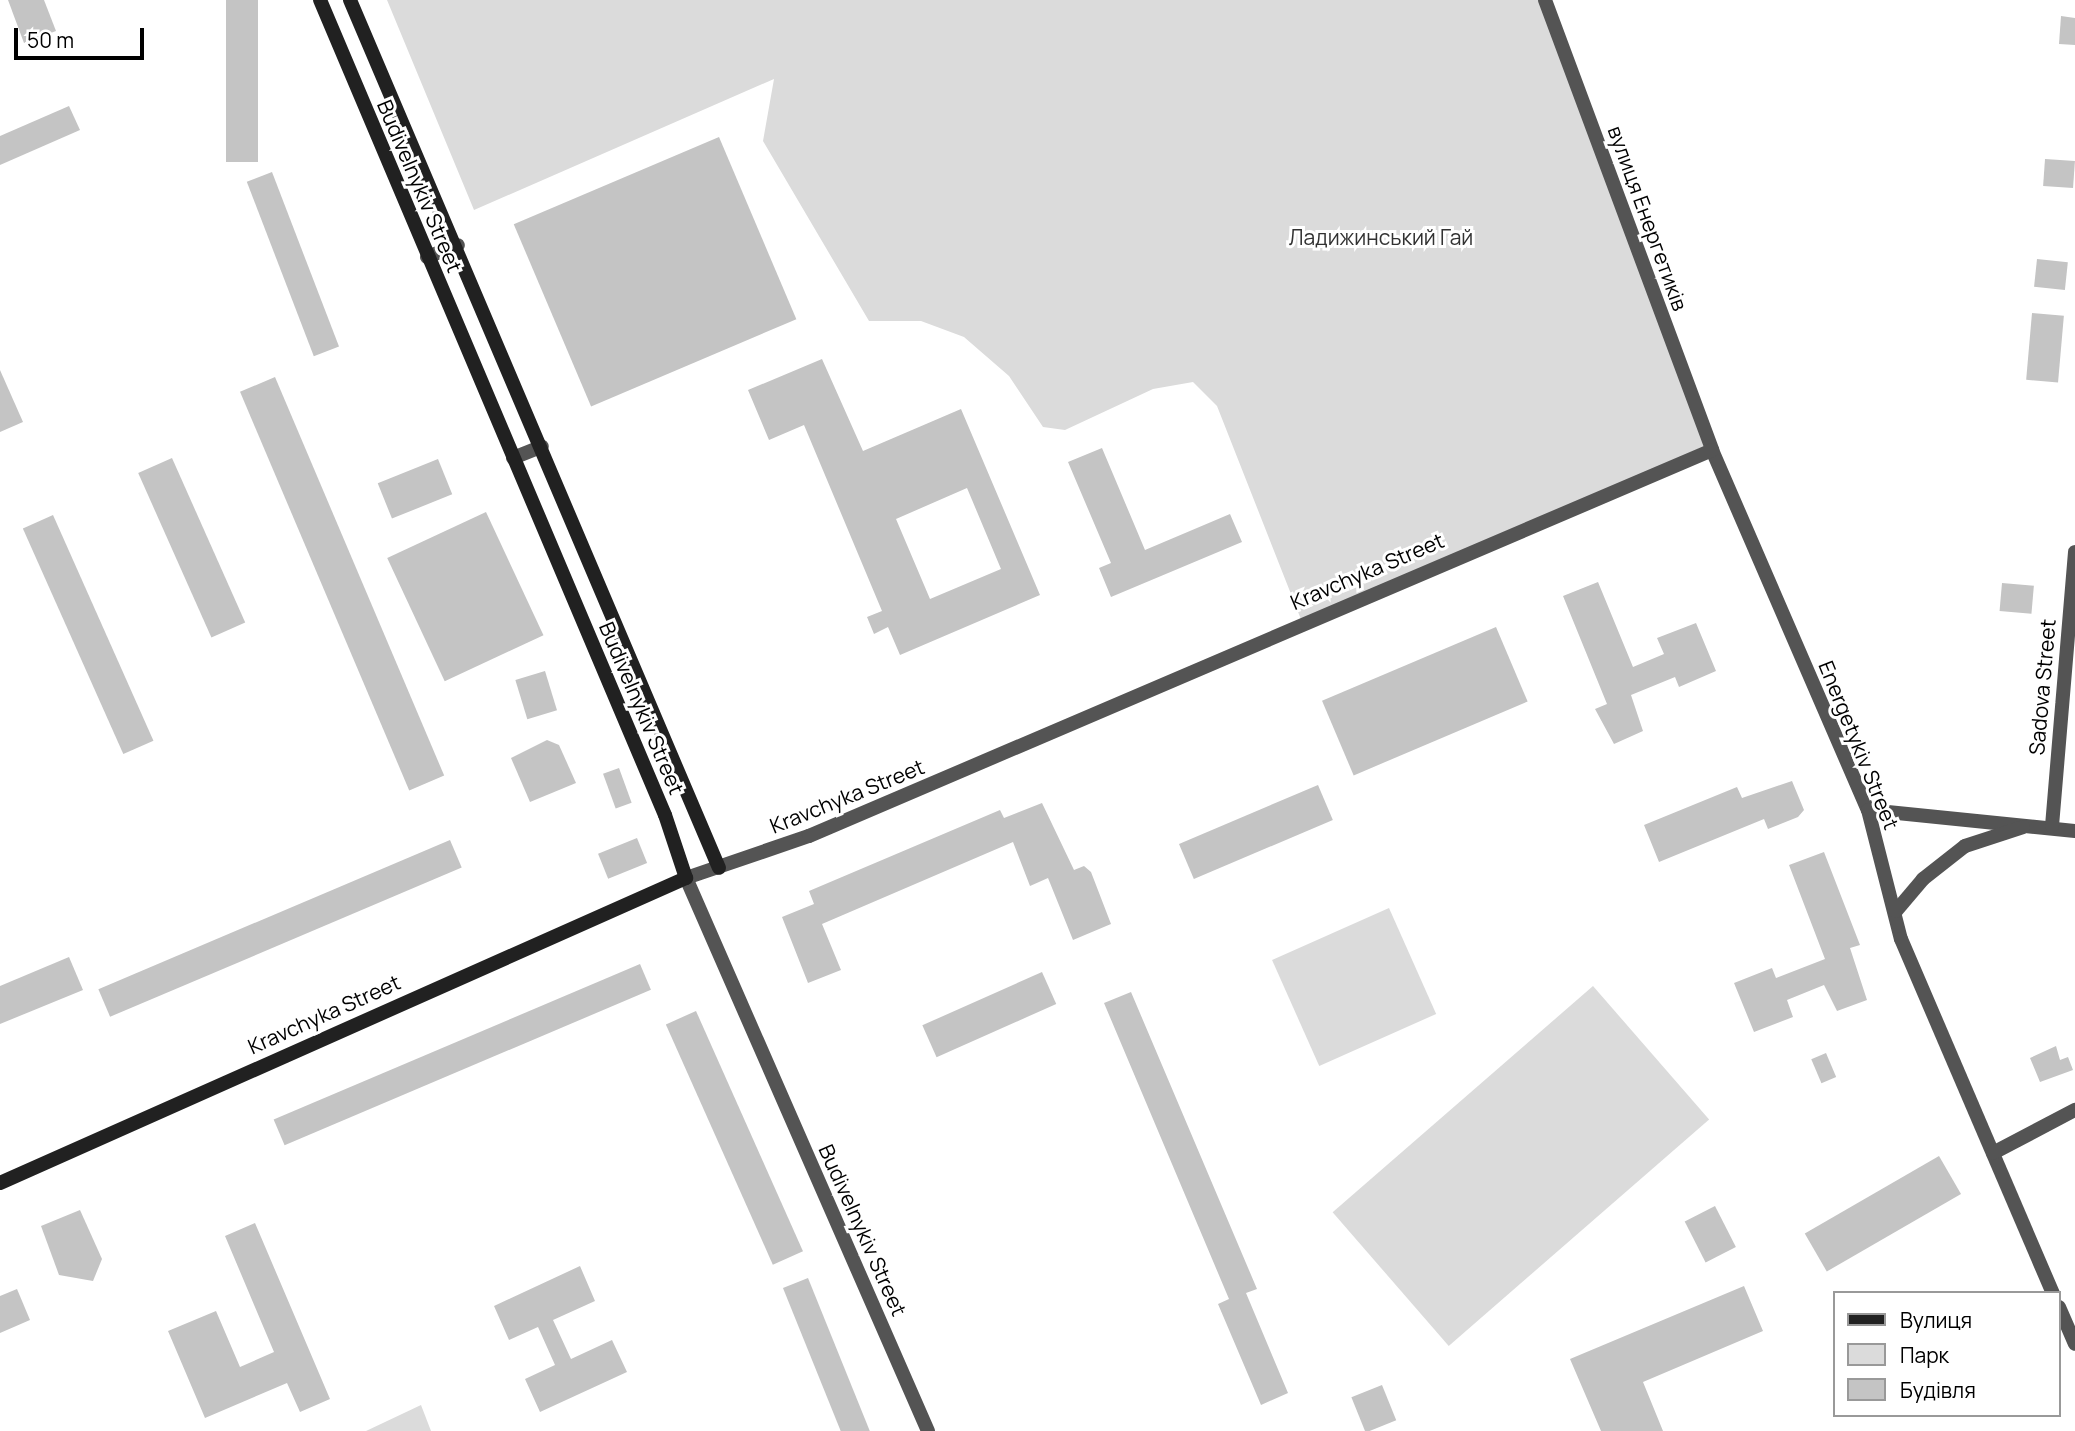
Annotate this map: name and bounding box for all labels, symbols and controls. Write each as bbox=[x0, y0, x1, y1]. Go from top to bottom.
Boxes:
scale bar bbox=[18, 14, 147, 58]
text: 50 m bbox=[27, 26, 74, 54]
street label: Budivelnykiv Street bbox=[372, 96, 468, 276]
street label: вулиця Енергетиків bbox=[1603, 122, 1693, 314]
park label: Ладижинський Гай bbox=[1289, 224, 1473, 250]
street label: Kravchyka Street bbox=[1286, 527, 1448, 615]
street label: Budivelnykiv Street bbox=[594, 618, 690, 798]
street label: Sadova Street bbox=[2023, 618, 2061, 756]
street label: Energetykiv Street bbox=[1814, 657, 1904, 833]
street label: Kravchyka Street bbox=[766, 754, 928, 838]
street label: Kravchyka Street bbox=[244, 969, 404, 1059]
street label: Budivelnykiv Street bbox=[814, 1140, 912, 1320]
legend bbox=[1834, 1291, 2061, 1417]
text: Вулиця bbox=[1900, 1306, 1972, 1334]
text: Парк bbox=[1900, 1341, 1949, 1369]
text: Будівля bbox=[1900, 1376, 1976, 1404]

